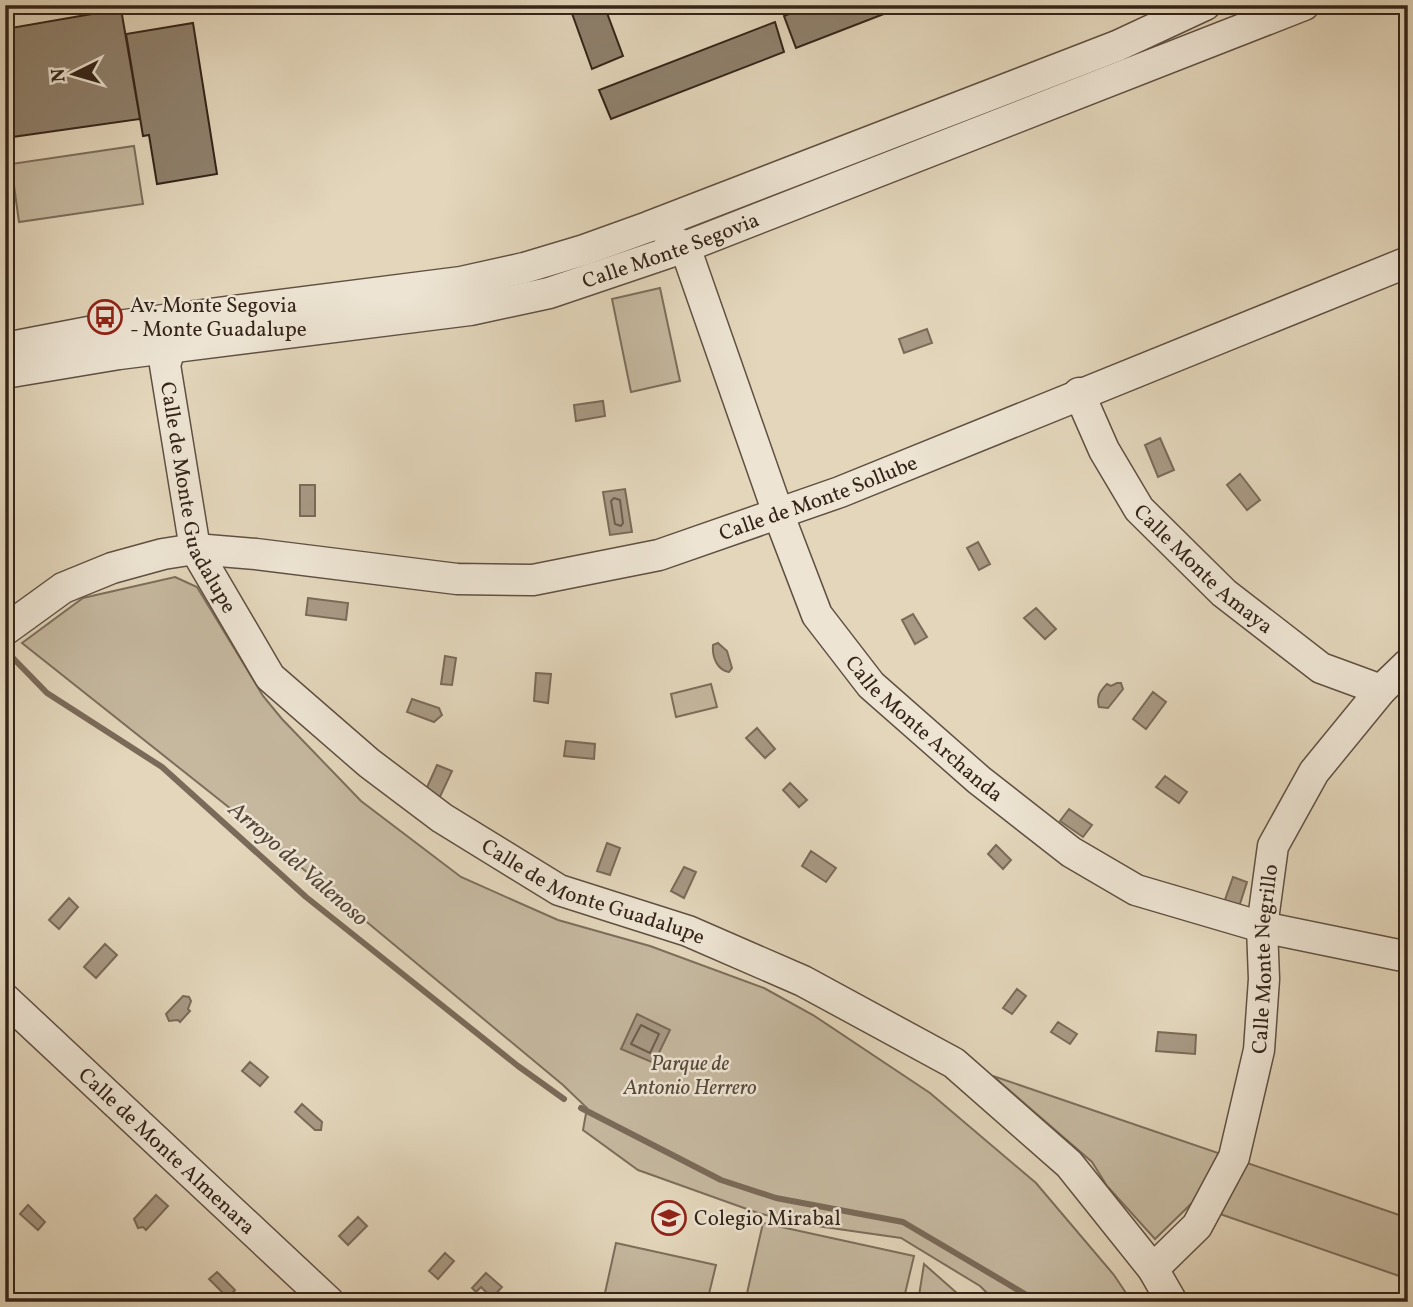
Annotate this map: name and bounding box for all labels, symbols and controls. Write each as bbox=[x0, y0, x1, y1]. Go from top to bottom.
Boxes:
north arrow bbox=[38, 38, 108, 108]
text: N bbox=[45, 67, 73, 83]
street label: Calle Monte Segovia bbox=[579, 206, 764, 297]
place label: Av. Monte Segovia - Monte Guadalupe bbox=[130, 292, 307, 345]
bus stop icon: Av. Monte Segovia - Monte Guadalupe bbox=[86, 298, 124, 336]
street label: Calle de Monte Guadalupe bbox=[152, 380, 243, 619]
street label: Calle de Monte Sollube bbox=[715, 449, 922, 549]
street label: Calle Monte Amaya bbox=[1126, 498, 1278, 642]
street label: Calle Monte Archanda bbox=[837, 650, 1009, 810]
water label: Arroyo del Valenoso bbox=[220, 794, 375, 935]
street label: Calle de Monte Guadalupe bbox=[475, 833, 709, 953]
street label: Calle Monte Negrillo bbox=[1246, 863, 1286, 1055]
park label: Parque de Antonio Herrero bbox=[622, 1050, 757, 1103]
street label: Calle de Monte Almenara bbox=[71, 1062, 261, 1242]
school or university icon: Colegio Mirabal bbox=[650, 1199, 688, 1237]
place label: Colegio Mirabal bbox=[694, 1205, 841, 1234]

